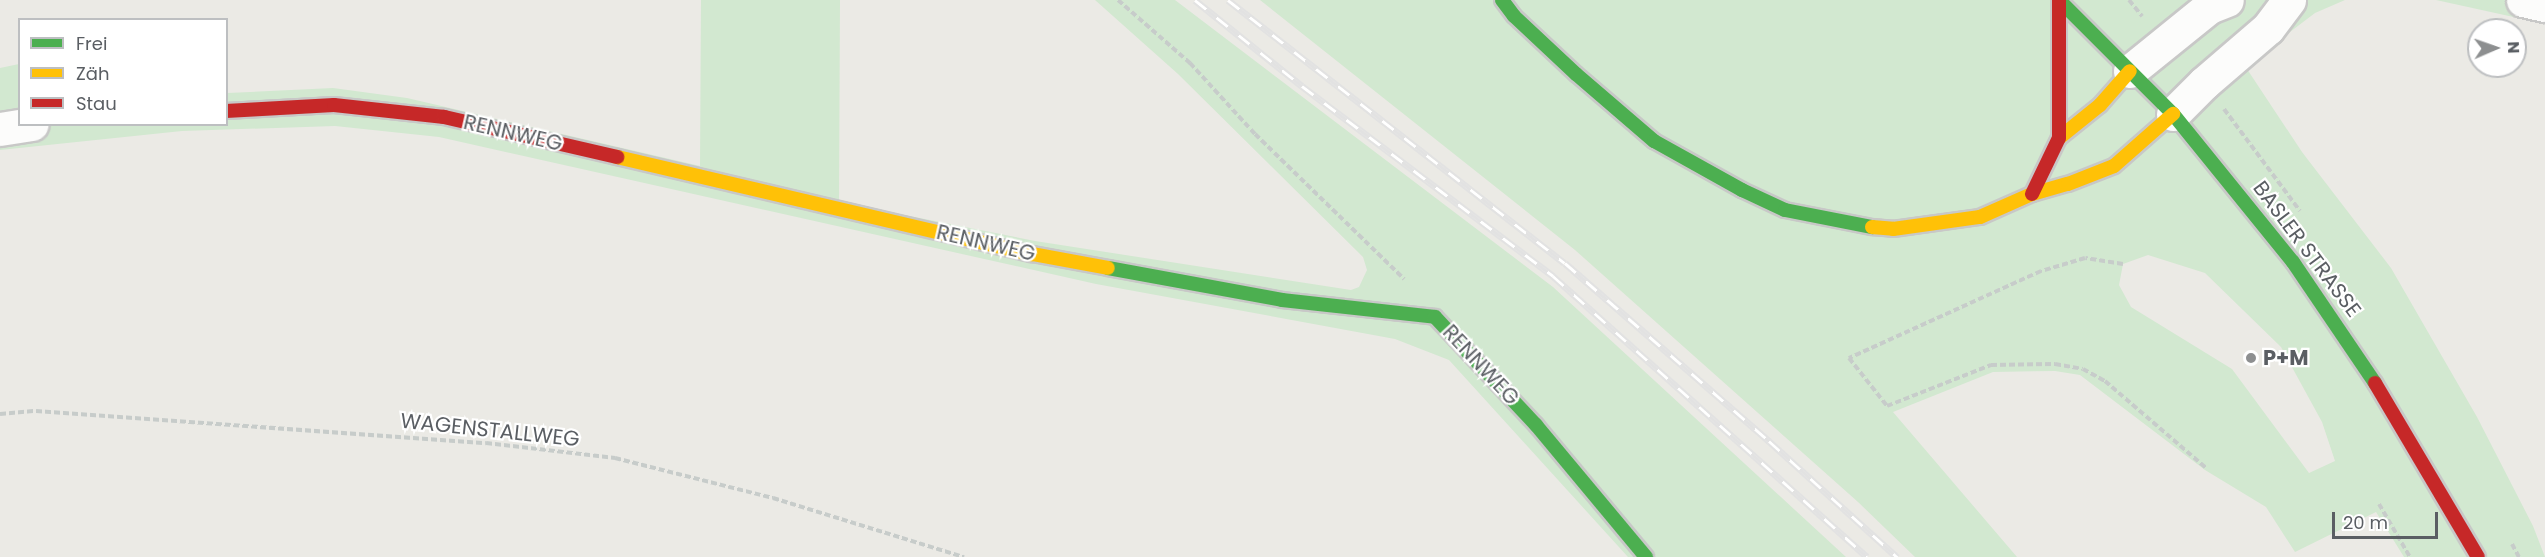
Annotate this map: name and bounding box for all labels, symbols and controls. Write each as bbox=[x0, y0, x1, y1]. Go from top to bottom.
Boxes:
legend bbox=[18, 18, 228, 126]
north arrow bbox=[2467, 18, 2527, 78]
text: Frei bbox=[76, 31, 107, 56]
text: N bbox=[2502, 41, 2525, 54]
text: Zäh bbox=[76, 61, 109, 86]
text: Stau bbox=[76, 91, 117, 116]
street label: RENNWEG bbox=[461, 109, 565, 157]
street label: BASLER STRASSE bbox=[2248, 176, 2366, 322]
street label: RENNWEG bbox=[934, 219, 1038, 267]
street label: RENNWEG bbox=[1437, 320, 1525, 410]
place label: P+M bbox=[2263, 345, 2309, 371]
marker: P+M bbox=[2244, 351, 2258, 365]
street label: WAGENSTALLWEG bbox=[399, 408, 581, 452]
scale bar bbox=[2335, 500, 2442, 538]
text: 20 m bbox=[2343, 510, 2388, 535]

